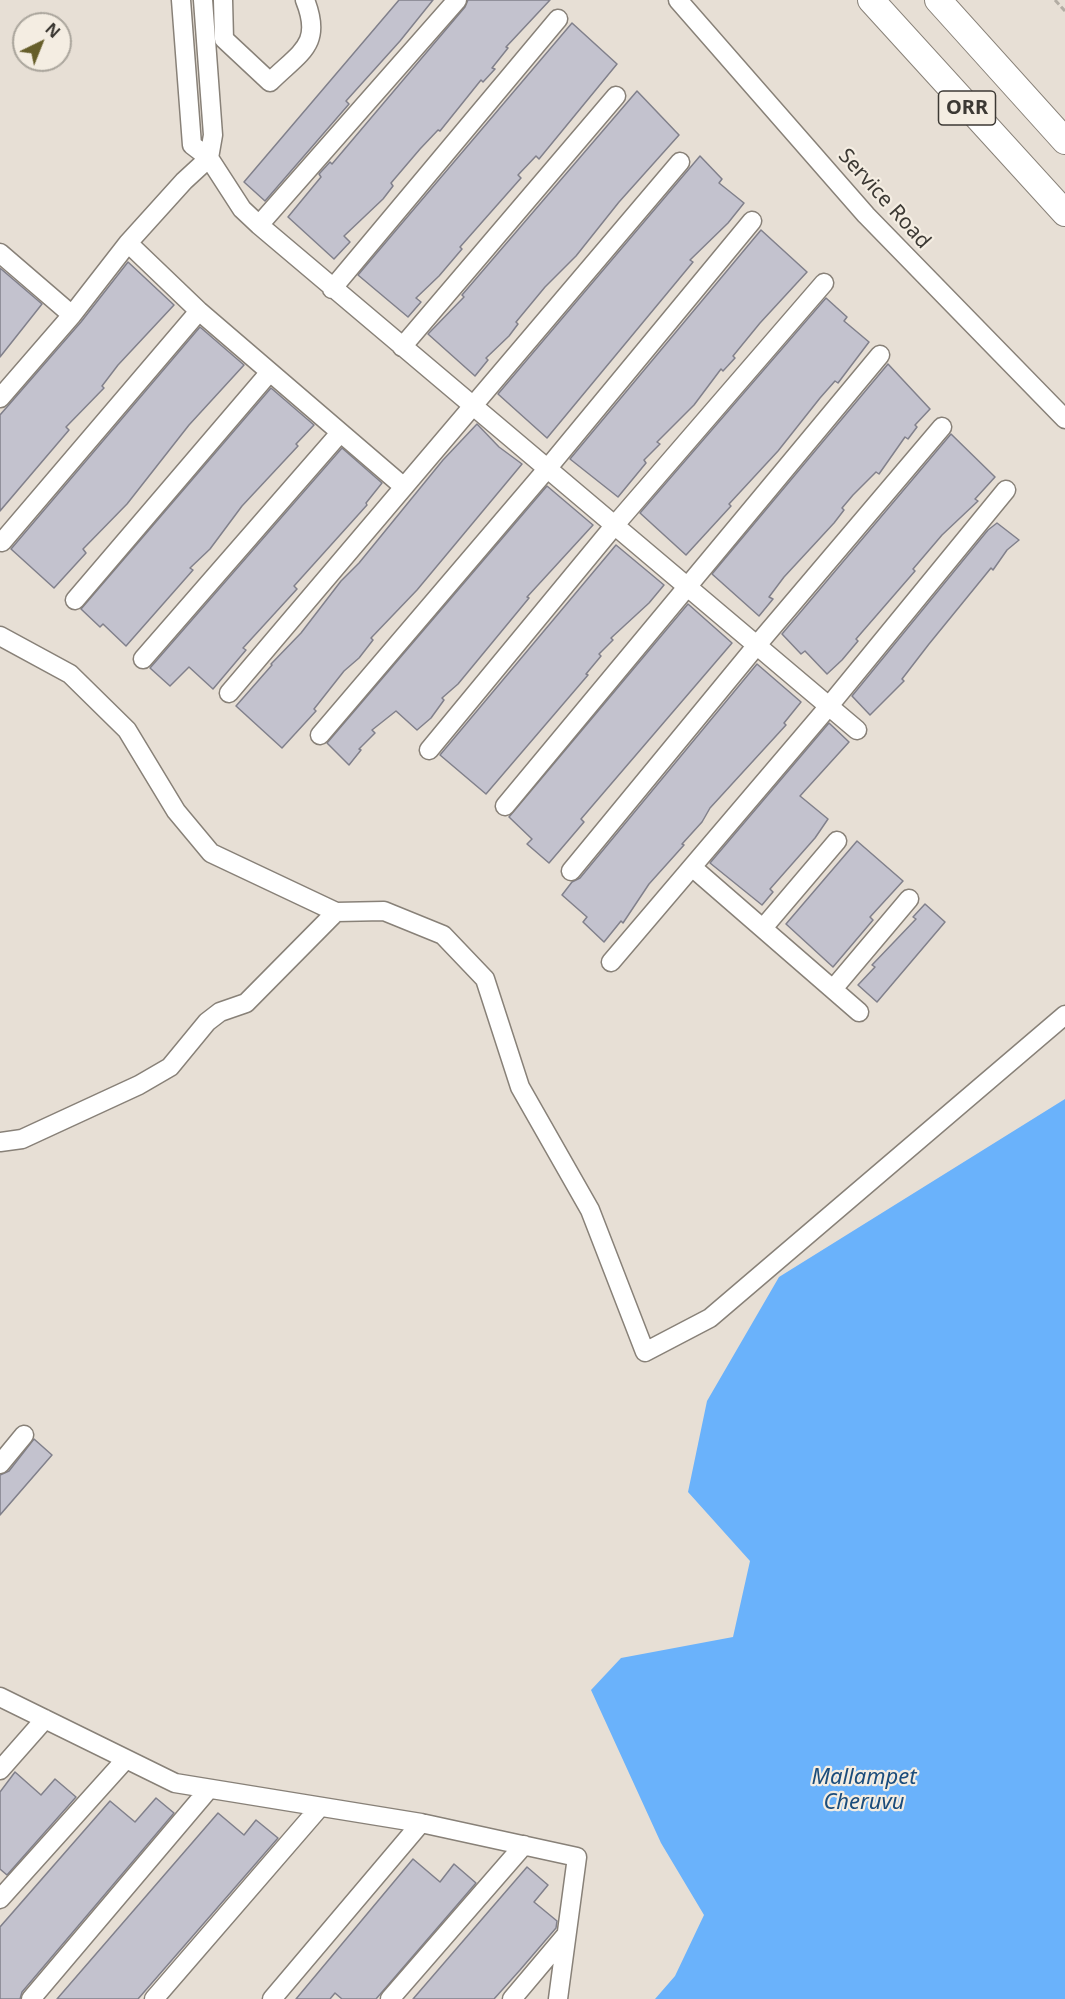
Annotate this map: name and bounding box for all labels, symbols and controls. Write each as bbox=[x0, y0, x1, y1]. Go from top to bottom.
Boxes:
north arrow bbox=[12, 12, 72, 72]
text: N bbox=[41, 18, 65, 43]
road number: ORR bbox=[938, 91, 996, 125]
street label: Service Road bbox=[832, 144, 936, 254]
water label: Mallampet Cheruvu bbox=[811, 1765, 917, 1816]

